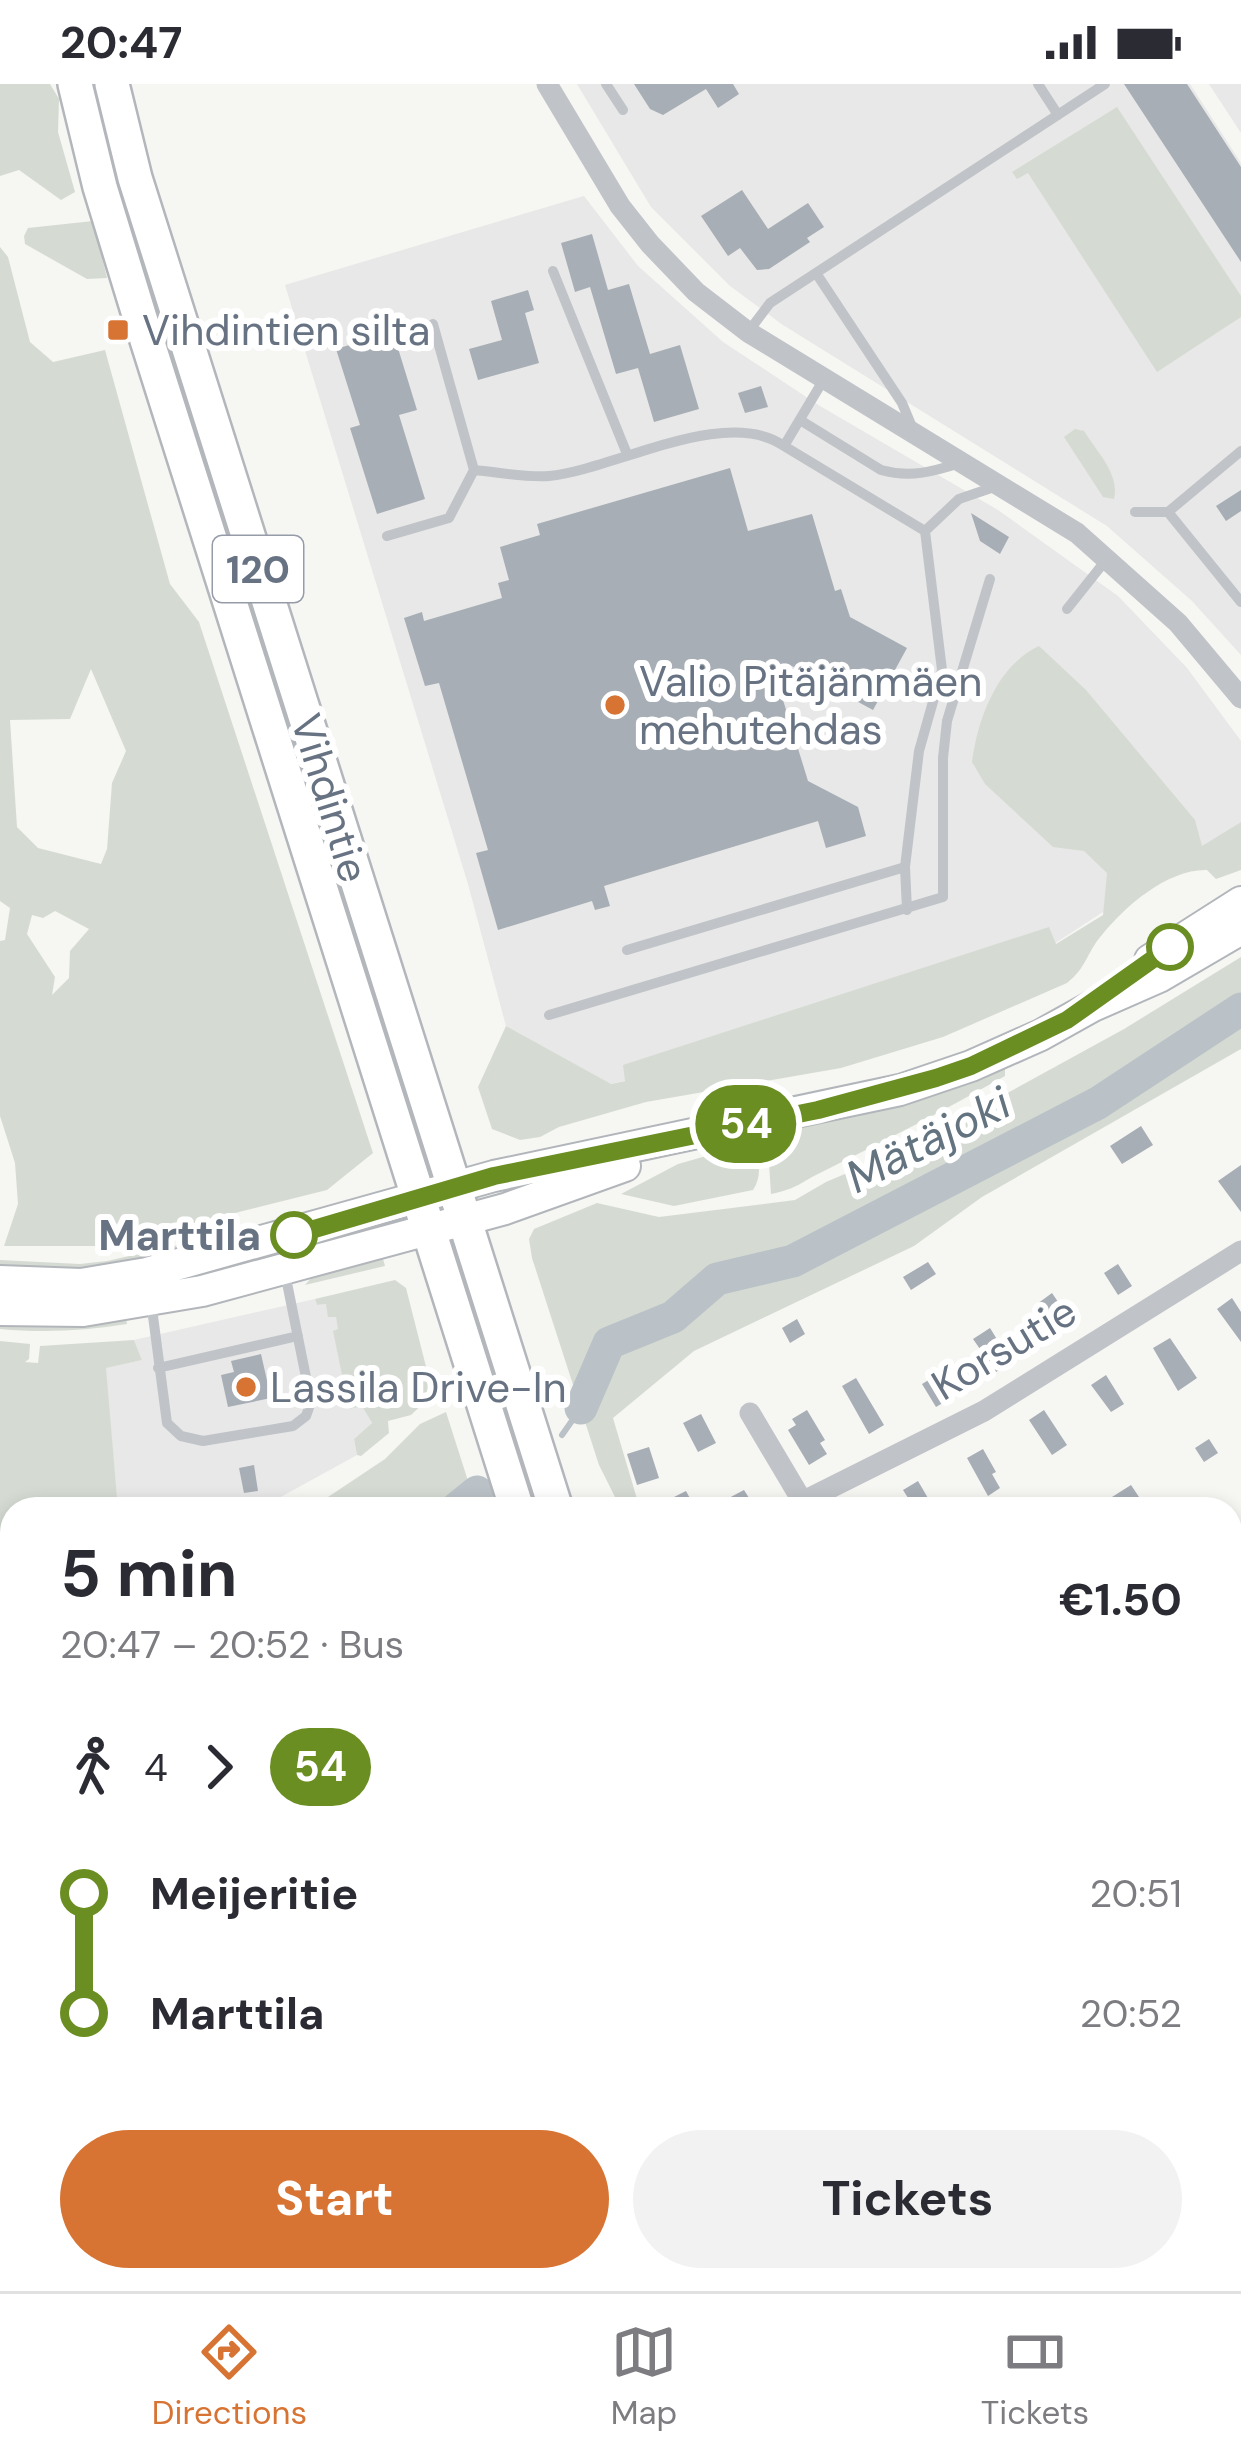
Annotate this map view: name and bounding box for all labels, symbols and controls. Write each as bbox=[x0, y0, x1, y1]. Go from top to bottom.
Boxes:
text: 20:47 bbox=[60, 13, 182, 72]
place label: Vihdintien silta bbox=[142, 303, 430, 358]
marker: Vihdintien silta bbox=[105, 317, 131, 343]
road number: 120 bbox=[213, 536, 303, 602]
place label: Valio Pitäjänmäen mehutehdas bbox=[639, 654, 982, 757]
marker: Valio Pitäjänmäen mehutehdas bbox=[602, 692, 628, 718]
street label: Vihdintie bbox=[278, 707, 382, 889]
unlabelled marker bbox=[1148, 925, 1192, 969]
water label: Mätäjoki bbox=[836, 1073, 1021, 1206]
line badge: 54 bbox=[692, 1085, 800, 1163]
text: 54 bbox=[719, 1096, 773, 1151]
place label: Marttila bbox=[98, 1208, 261, 1263]
marker: Marttila bbox=[272, 1213, 316, 1257]
street label: Korsutie bbox=[922, 1283, 1086, 1413]
place label: Lassila Drive-In bbox=[270, 1360, 567, 1415]
marker: Lassila Drive-In bbox=[233, 1374, 259, 1400]
text: 5 min bbox=[60, 1531, 237, 1616]
text: €1.50 bbox=[1059, 1570, 1182, 1629]
text: 20:47 – 20:52 · Bus bbox=[60, 1619, 404, 1670]
icon: walk bbox=[60, 1734, 126, 1800]
icon: forward bbox=[186, 1734, 252, 1800]
text: 54 bbox=[294, 1739, 347, 1794]
text: 4 bbox=[144, 1742, 168, 1793]
text: Meijeritie bbox=[150, 1864, 358, 1923]
text: 20:51 bbox=[1089, 1868, 1182, 1919]
text: Marttila bbox=[150, 1984, 324, 2043]
text: 20:52 bbox=[1080, 1988, 1182, 2039]
button: Start bbox=[60, 2130, 609, 2268]
button: Tickets bbox=[633, 2130, 1182, 2268]
tab: Directions bbox=[152, 2319, 307, 2434]
tab: Map bbox=[611, 2319, 677, 2434]
tab: Tickets bbox=[981, 2319, 1089, 2434]

